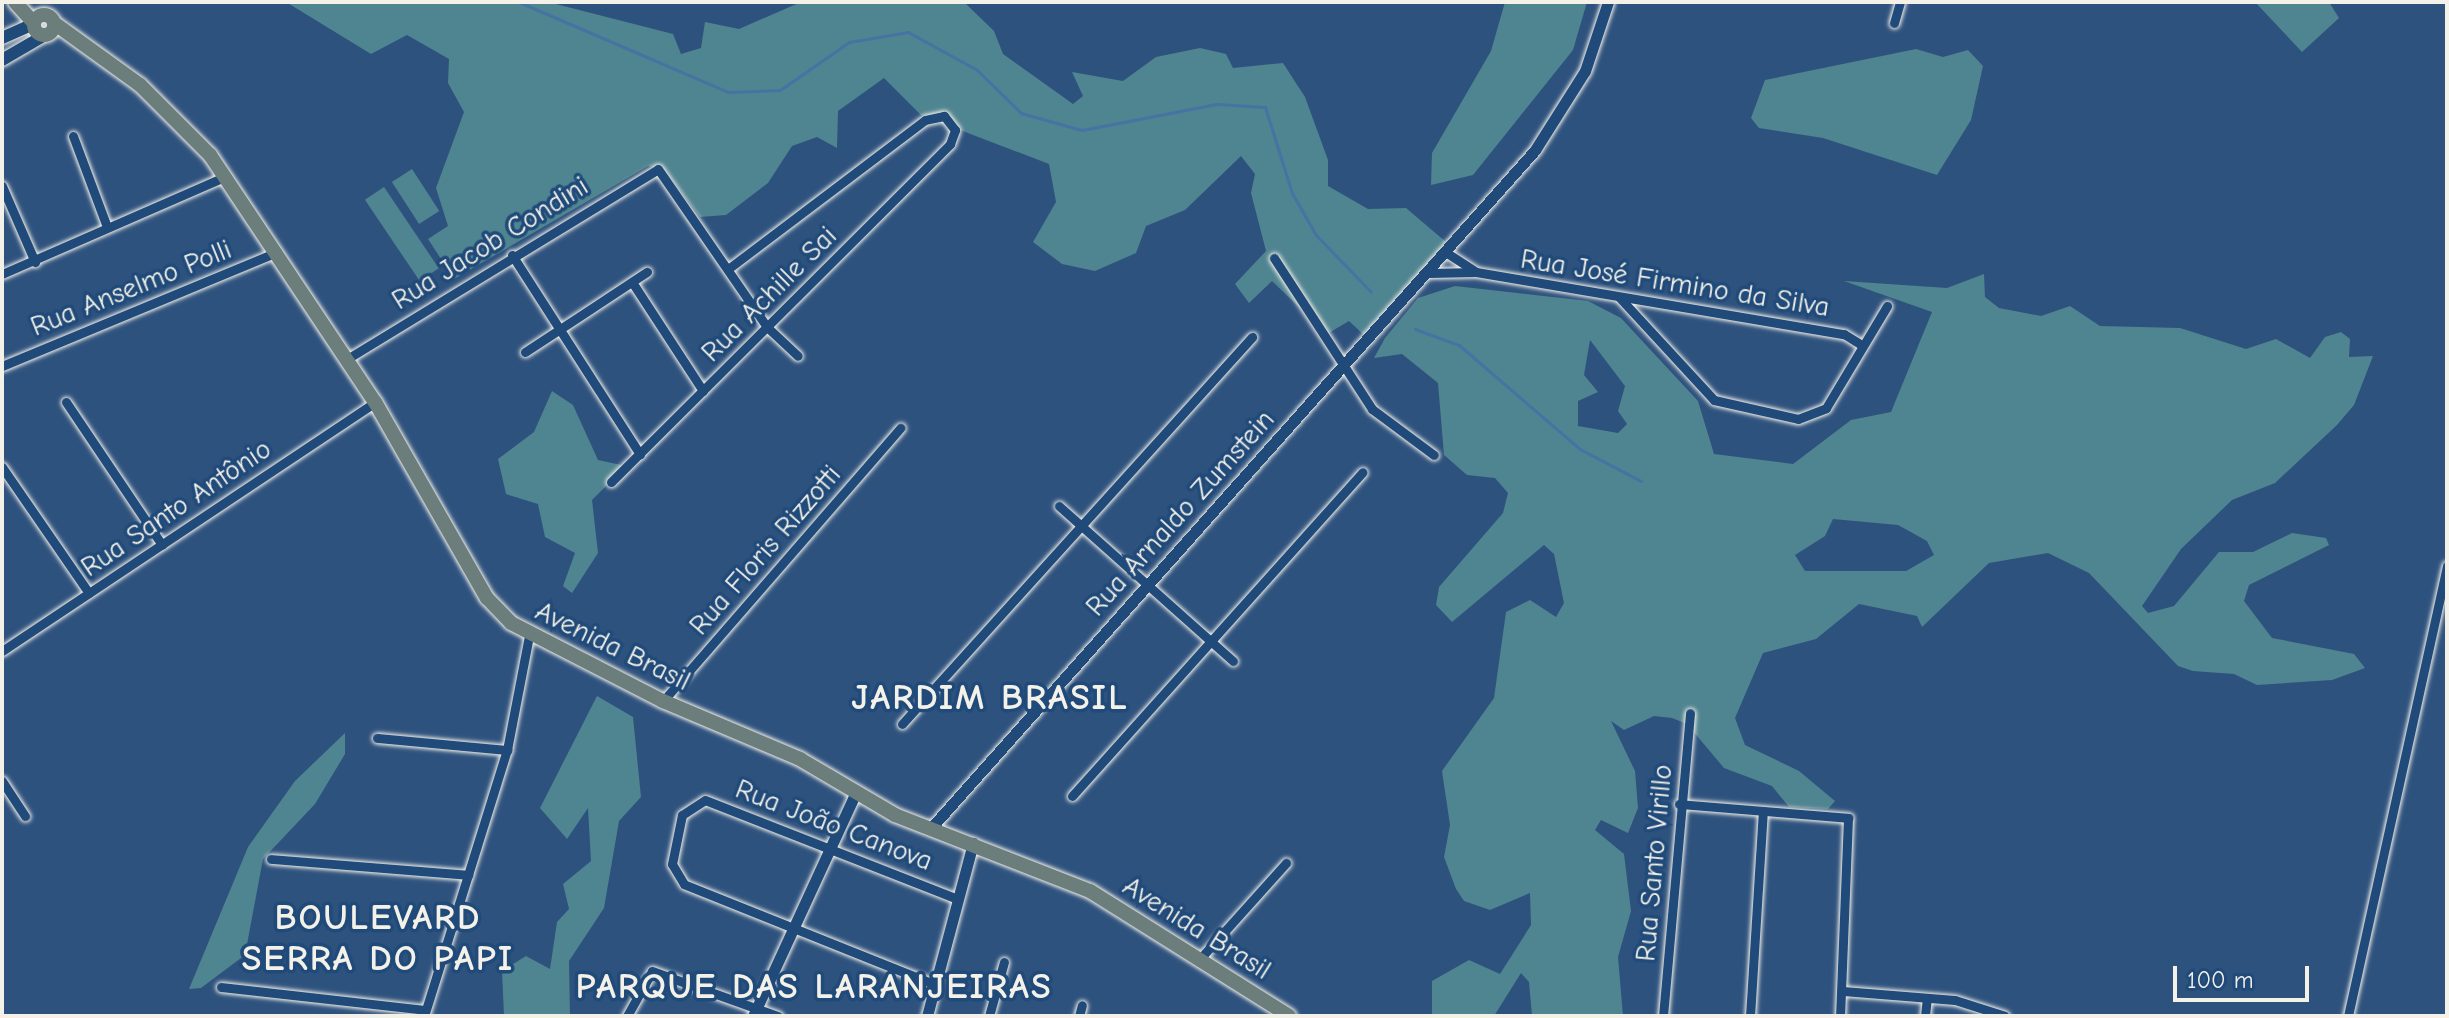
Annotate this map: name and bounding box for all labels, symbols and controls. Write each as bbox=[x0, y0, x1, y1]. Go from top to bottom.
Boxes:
street label: Rua Jacob Condini bbox=[386, 169, 594, 317]
street label: Rua Achille Sai bbox=[694, 219, 844, 369]
street label: Rua Anselmo Polli bbox=[26, 232, 236, 344]
street label: Rua José Firmino da Silva bbox=[1518, 242, 1832, 324]
street label: Rua Arnaldo Zumstein bbox=[1079, 403, 1281, 623]
street label: Rua Santo Antônio bbox=[75, 432, 277, 584]
street label: Rua Floris Rizzotti bbox=[682, 458, 848, 642]
street label: Avenida Brasil bbox=[530, 594, 696, 698]
district label: JARDIM BRASIL bbox=[851, 676, 1129, 720]
street label: Rua Santo Virillo bbox=[1629, 763, 1679, 963]
street label: Rua João Canova bbox=[731, 772, 937, 878]
street label: Avenida Brasil bbox=[1117, 869, 1277, 987]
district label: BOULEVARD SERRA DO PAPI bbox=[242, 895, 514, 980]
scale bar bbox=[2177, 950, 2313, 1000]
district label: PARQUE DAS LARANJEIRAS bbox=[575, 965, 1053, 1009]
text: 100 m bbox=[2187, 966, 2254, 994]

